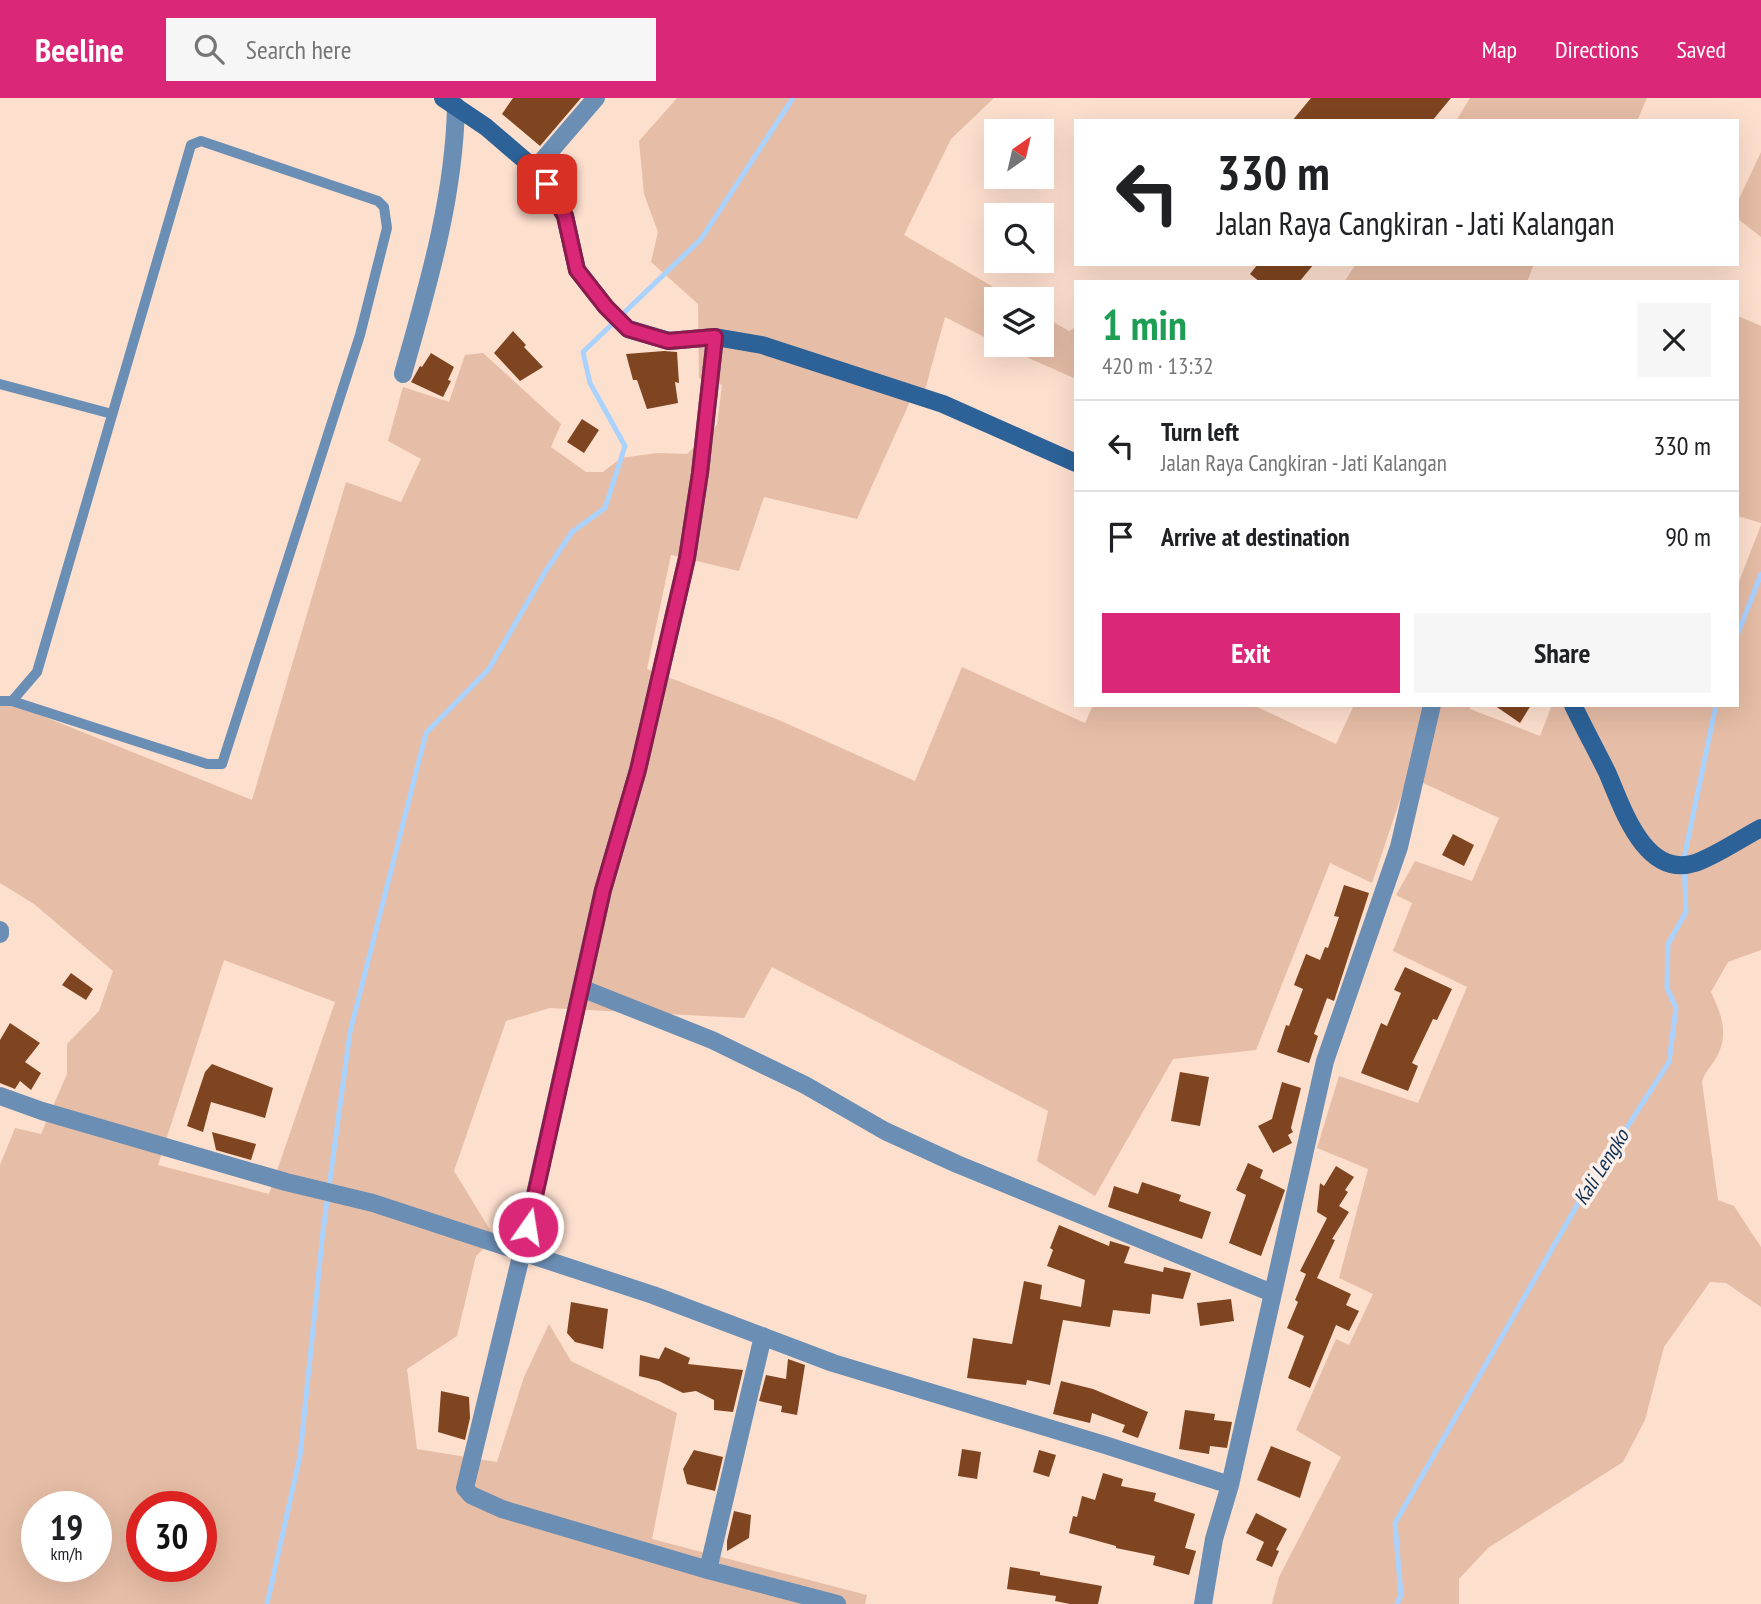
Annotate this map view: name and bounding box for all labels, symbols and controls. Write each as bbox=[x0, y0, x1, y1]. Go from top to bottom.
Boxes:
search box bbox=[166, 18, 656, 81]
text: Beeline bbox=[35, 28, 124, 71]
icon: search bbox=[190, 30, 228, 68]
text: Search here bbox=[246, 33, 351, 66]
text: Map bbox=[1482, 34, 1517, 65]
text: Directions bbox=[1555, 34, 1639, 65]
text: Saved bbox=[1677, 34, 1726, 65]
north arrow bbox=[984, 119, 1054, 189]
map controls bbox=[984, 119, 1054, 357]
text: 330 m bbox=[1217, 140, 1330, 204]
icon: left bbox=[1102, 147, 1193, 238]
pin bbox=[517, 154, 577, 214]
icon: arrive bbox=[528, 165, 566, 203]
text: Jalan Raya Cangkiran - Jati Kalangan bbox=[1217, 202, 1615, 244]
button: search bbox=[984, 203, 1054, 273]
button: layers bbox=[984, 287, 1054, 357]
text: 1 min bbox=[1102, 297, 1187, 352]
button: close bbox=[1637, 303, 1711, 377]
text: 420 m · 13:32 bbox=[1102, 351, 1214, 380]
text: Turn left bbox=[1161, 415, 1239, 448]
icon: left bbox=[1102, 427, 1140, 465]
text: 330 m bbox=[1653, 429, 1711, 462]
text: Jalan Raya Cangkiran - Jati Kalangan bbox=[1161, 448, 1447, 477]
icon: arrive bbox=[1102, 518, 1140, 556]
text: Arrive at destination bbox=[1161, 520, 1350, 553]
text: 90 m bbox=[1665, 520, 1711, 553]
button: Exit bbox=[1102, 613, 1400, 693]
button: Share bbox=[1414, 613, 1711, 693]
water label: Kali Lengko bbox=[1567, 1123, 1636, 1210]
position arrow bbox=[491, 1190, 565, 1264]
speed limit sign: 30 bbox=[126, 1491, 217, 1582]
text: 19 bbox=[50, 1504, 83, 1550]
text: km/h bbox=[51, 1542, 82, 1565]

